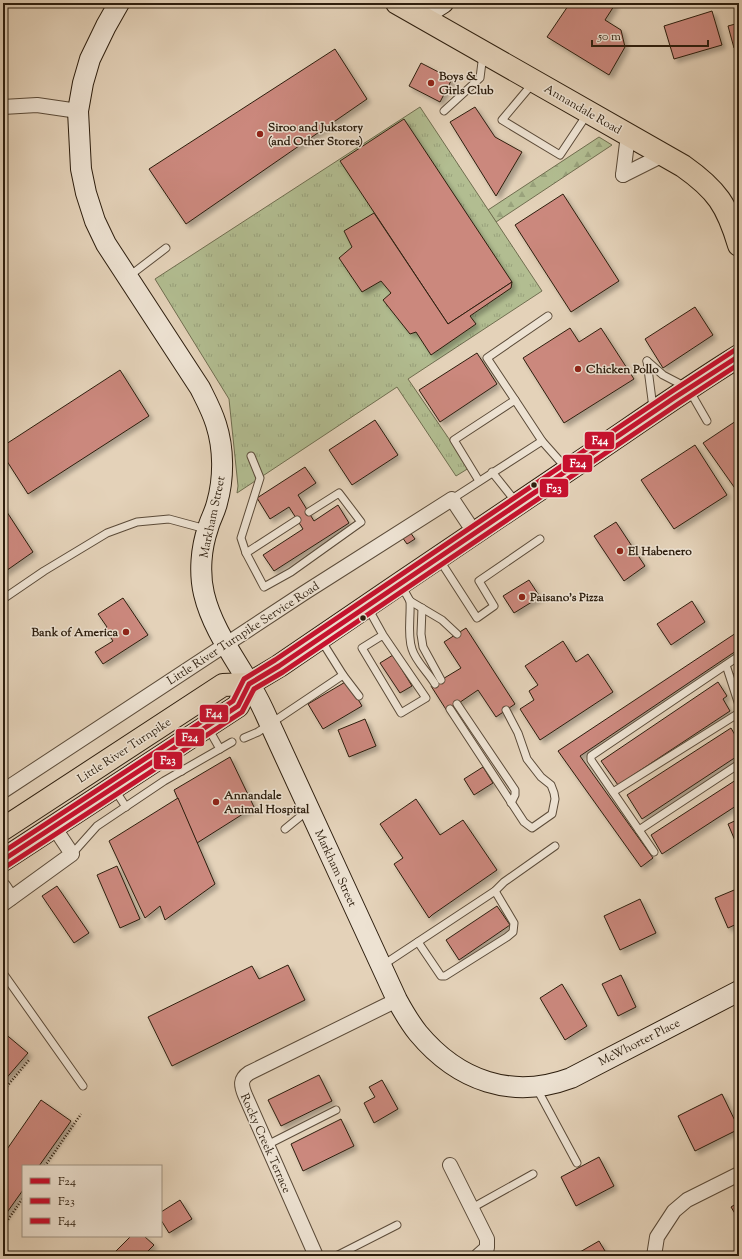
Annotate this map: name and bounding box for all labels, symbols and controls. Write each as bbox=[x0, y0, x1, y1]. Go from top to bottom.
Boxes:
scale bar bbox=[592, 22, 708, 48]
text: 50 m bbox=[597, 28, 621, 46]
place label: Boys & Girls Club bbox=[438, 68, 494, 100]
marker: Boys & Girls Club bbox=[426, 78, 436, 88]
street label: Annandale Road bbox=[540, 80, 625, 140]
place label: Siroo and Jukstory (and Other Stores) bbox=[268, 119, 363, 151]
marker: Siroo and Jukstory (and Other Stores) bbox=[255, 129, 265, 139]
place label: Chicken Pollo bbox=[586, 361, 659, 379]
marker: Chicken Pollo bbox=[573, 364, 583, 374]
line badge: F44 bbox=[584, 431, 615, 450]
text: F44 bbox=[591, 433, 609, 449]
line badge: F24 bbox=[562, 454, 593, 473]
text: F24 bbox=[569, 456, 587, 472]
street label: Markham Street bbox=[196, 475, 230, 560]
line badge: F23 bbox=[539, 478, 569, 498]
unlabelled marker bbox=[529, 480, 539, 490]
text: F23 bbox=[545, 481, 562, 497]
place label: El Habenero bbox=[627, 543, 692, 561]
marker: El Habenero bbox=[615, 546, 625, 556]
street label: Little River Turnpike Service Road bbox=[164, 578, 323, 690]
place label: Paisano's Pizza bbox=[529, 589, 604, 607]
marker: Paisano's Pizza bbox=[517, 592, 527, 602]
unlabelled marker bbox=[358, 613, 368, 623]
place label: Bank of America bbox=[31, 624, 118, 642]
marker: Bank of America bbox=[121, 627, 131, 637]
line badge: F44 bbox=[199, 704, 229, 723]
text: F44 bbox=[205, 706, 223, 722]
street label: Little River Turnpike bbox=[74, 714, 175, 788]
line badge: F24 bbox=[175, 728, 205, 747]
text: F24 bbox=[181, 730, 199, 746]
line badge: F23 bbox=[153, 751, 183, 770]
text: F23 bbox=[159, 753, 176, 769]
place label: Annandale Animal Hospital bbox=[223, 787, 310, 819]
marker: Annandale Animal Hospital bbox=[211, 797, 221, 807]
street label: Markham Street bbox=[309, 827, 361, 910]
street label: McWhorter Place bbox=[596, 1014, 684, 1071]
street label: Rocky Creek Terrace bbox=[235, 1091, 295, 1197]
legend bbox=[22, 1165, 162, 1237]
text: F24 bbox=[58, 1173, 76, 1191]
text: F23 bbox=[58, 1193, 75, 1211]
text: F44 bbox=[58, 1213, 76, 1231]

